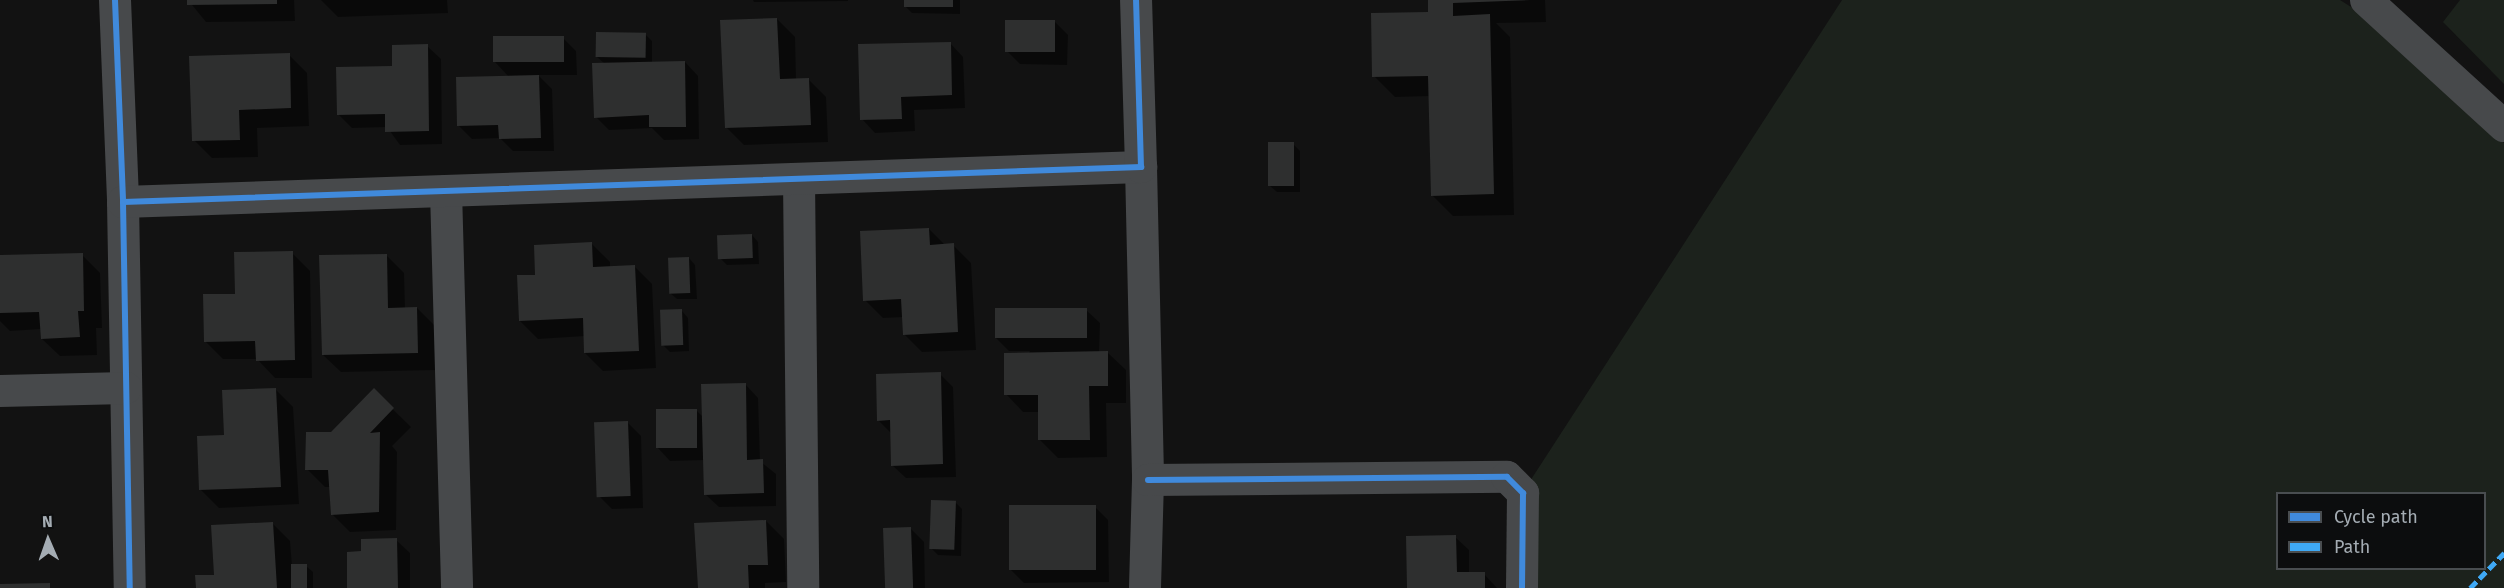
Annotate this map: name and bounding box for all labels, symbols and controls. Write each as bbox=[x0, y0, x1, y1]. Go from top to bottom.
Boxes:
legend bbox=[2276, 492, 2486, 570]
text: Cycle path bbox=[2334, 506, 2418, 528]
north arrow bbox=[18, 510, 78, 570]
text: N bbox=[42, 512, 53, 531]
text: Path bbox=[2334, 536, 2370, 558]

